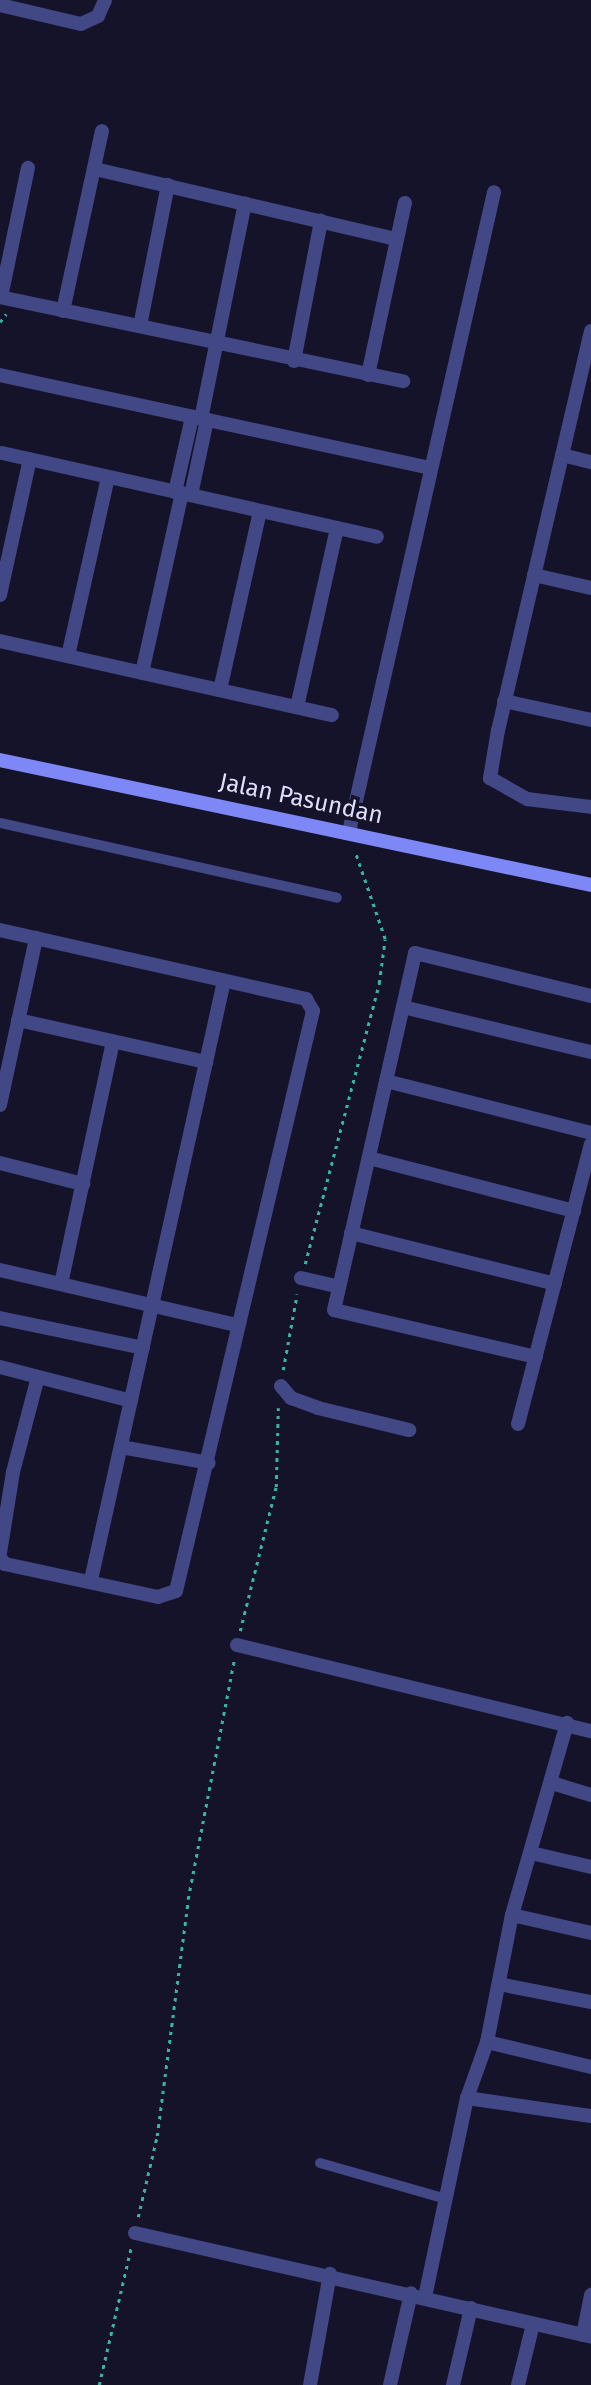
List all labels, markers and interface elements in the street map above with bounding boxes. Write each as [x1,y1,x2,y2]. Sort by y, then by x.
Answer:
street label: Jalan Pasundan [216,768,386,830]

